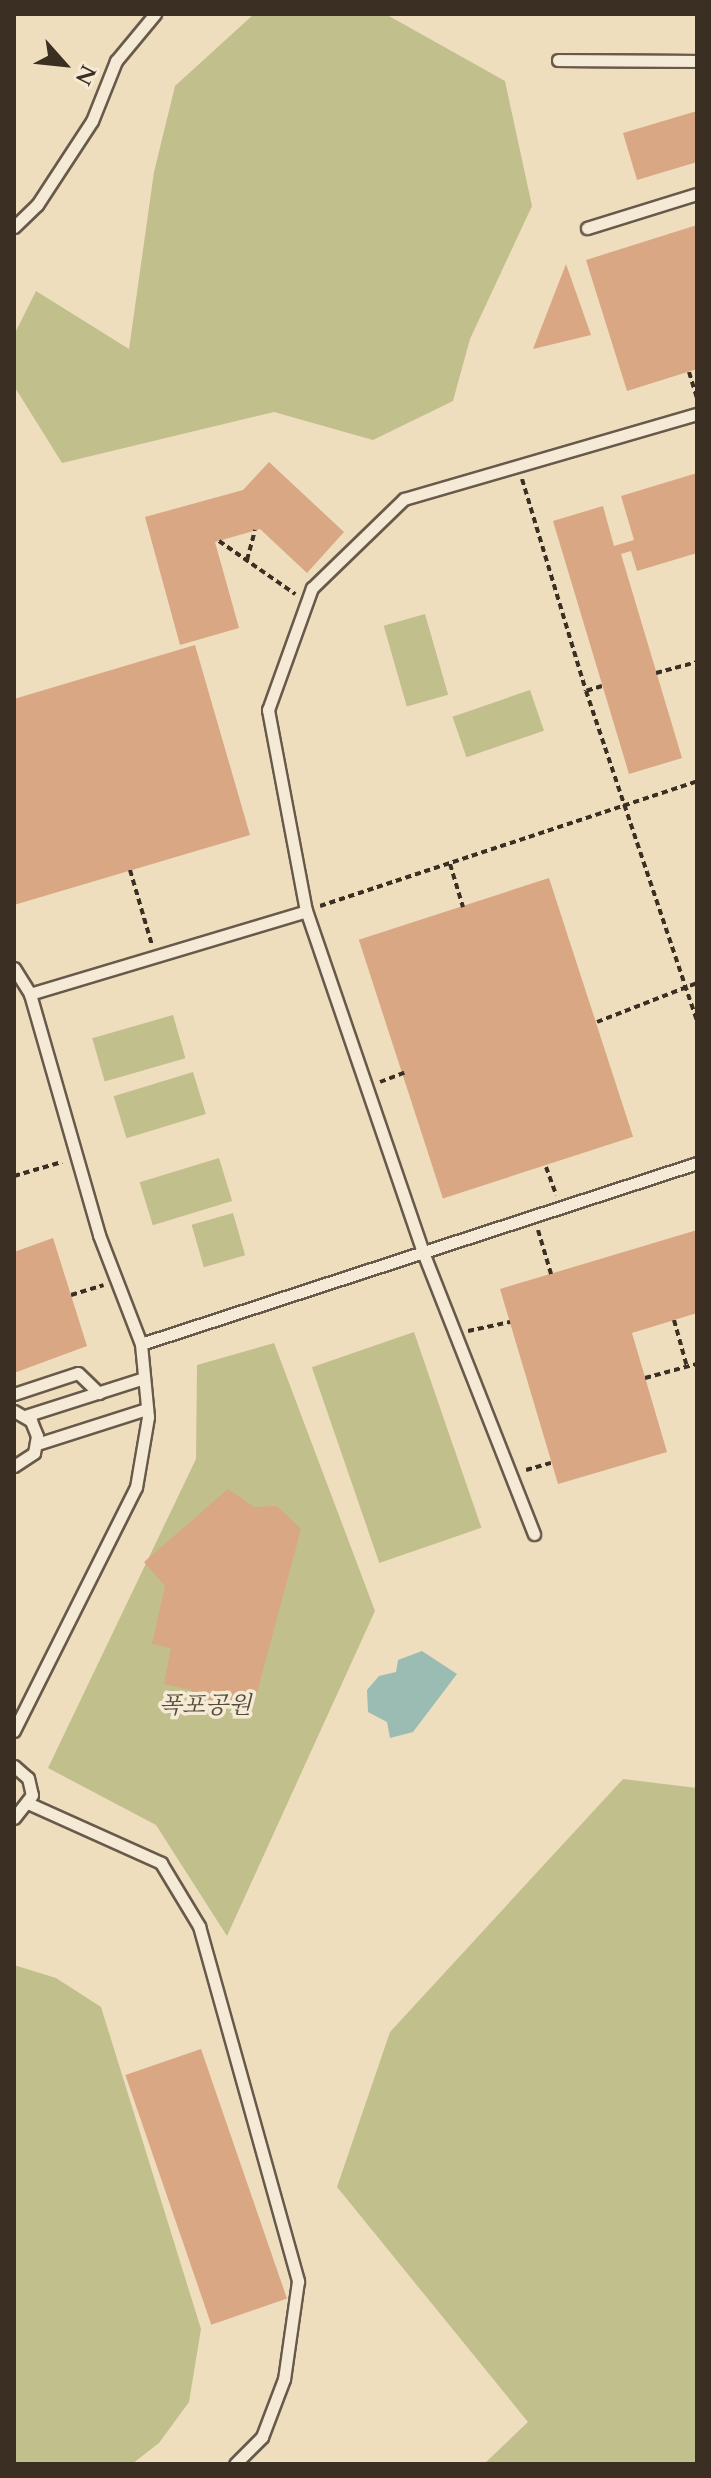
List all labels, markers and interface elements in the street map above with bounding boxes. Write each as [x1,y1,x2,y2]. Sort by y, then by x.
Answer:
north arrow [24,24,104,104]
text: N [68,60,103,90]
park label: 폭포공원 [159,1692,251,1720]

